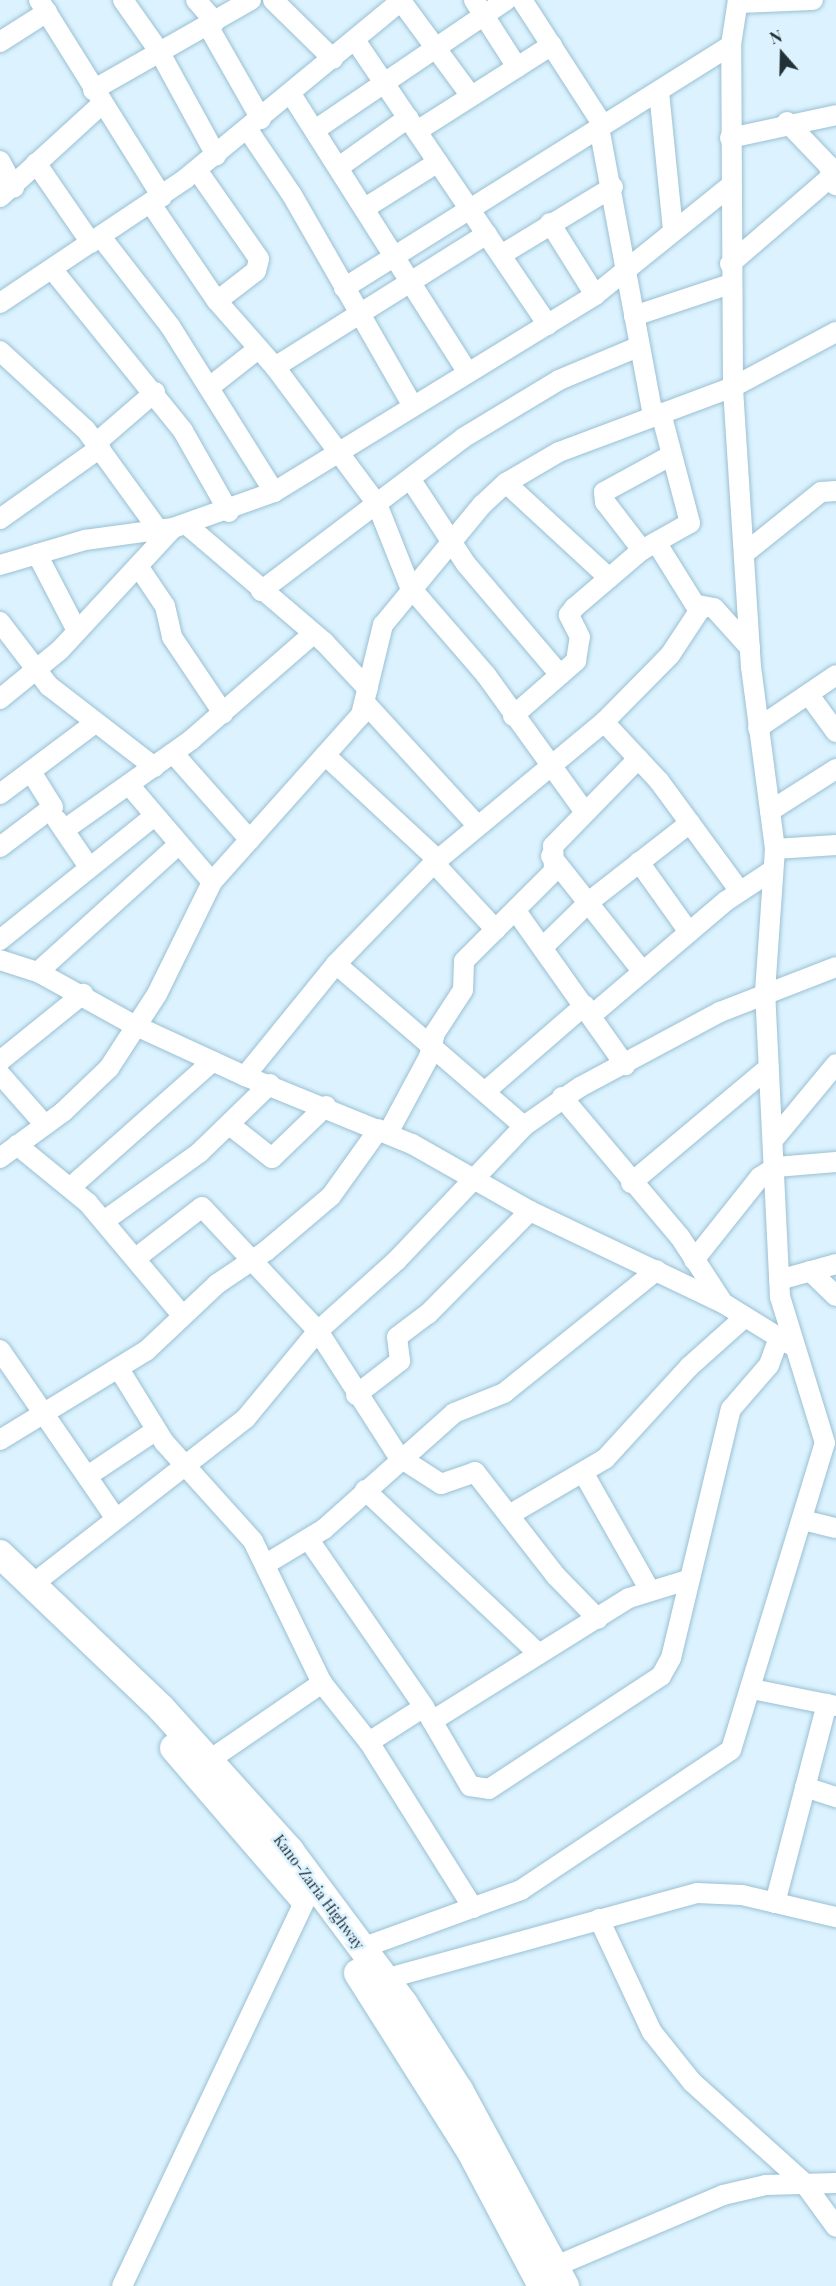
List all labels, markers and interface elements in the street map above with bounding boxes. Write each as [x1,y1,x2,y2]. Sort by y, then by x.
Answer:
north arrow [752,24,812,84]
text: N [767,25,785,48]
street label: Kano-Zaria Highway [270,1831,368,1953]

